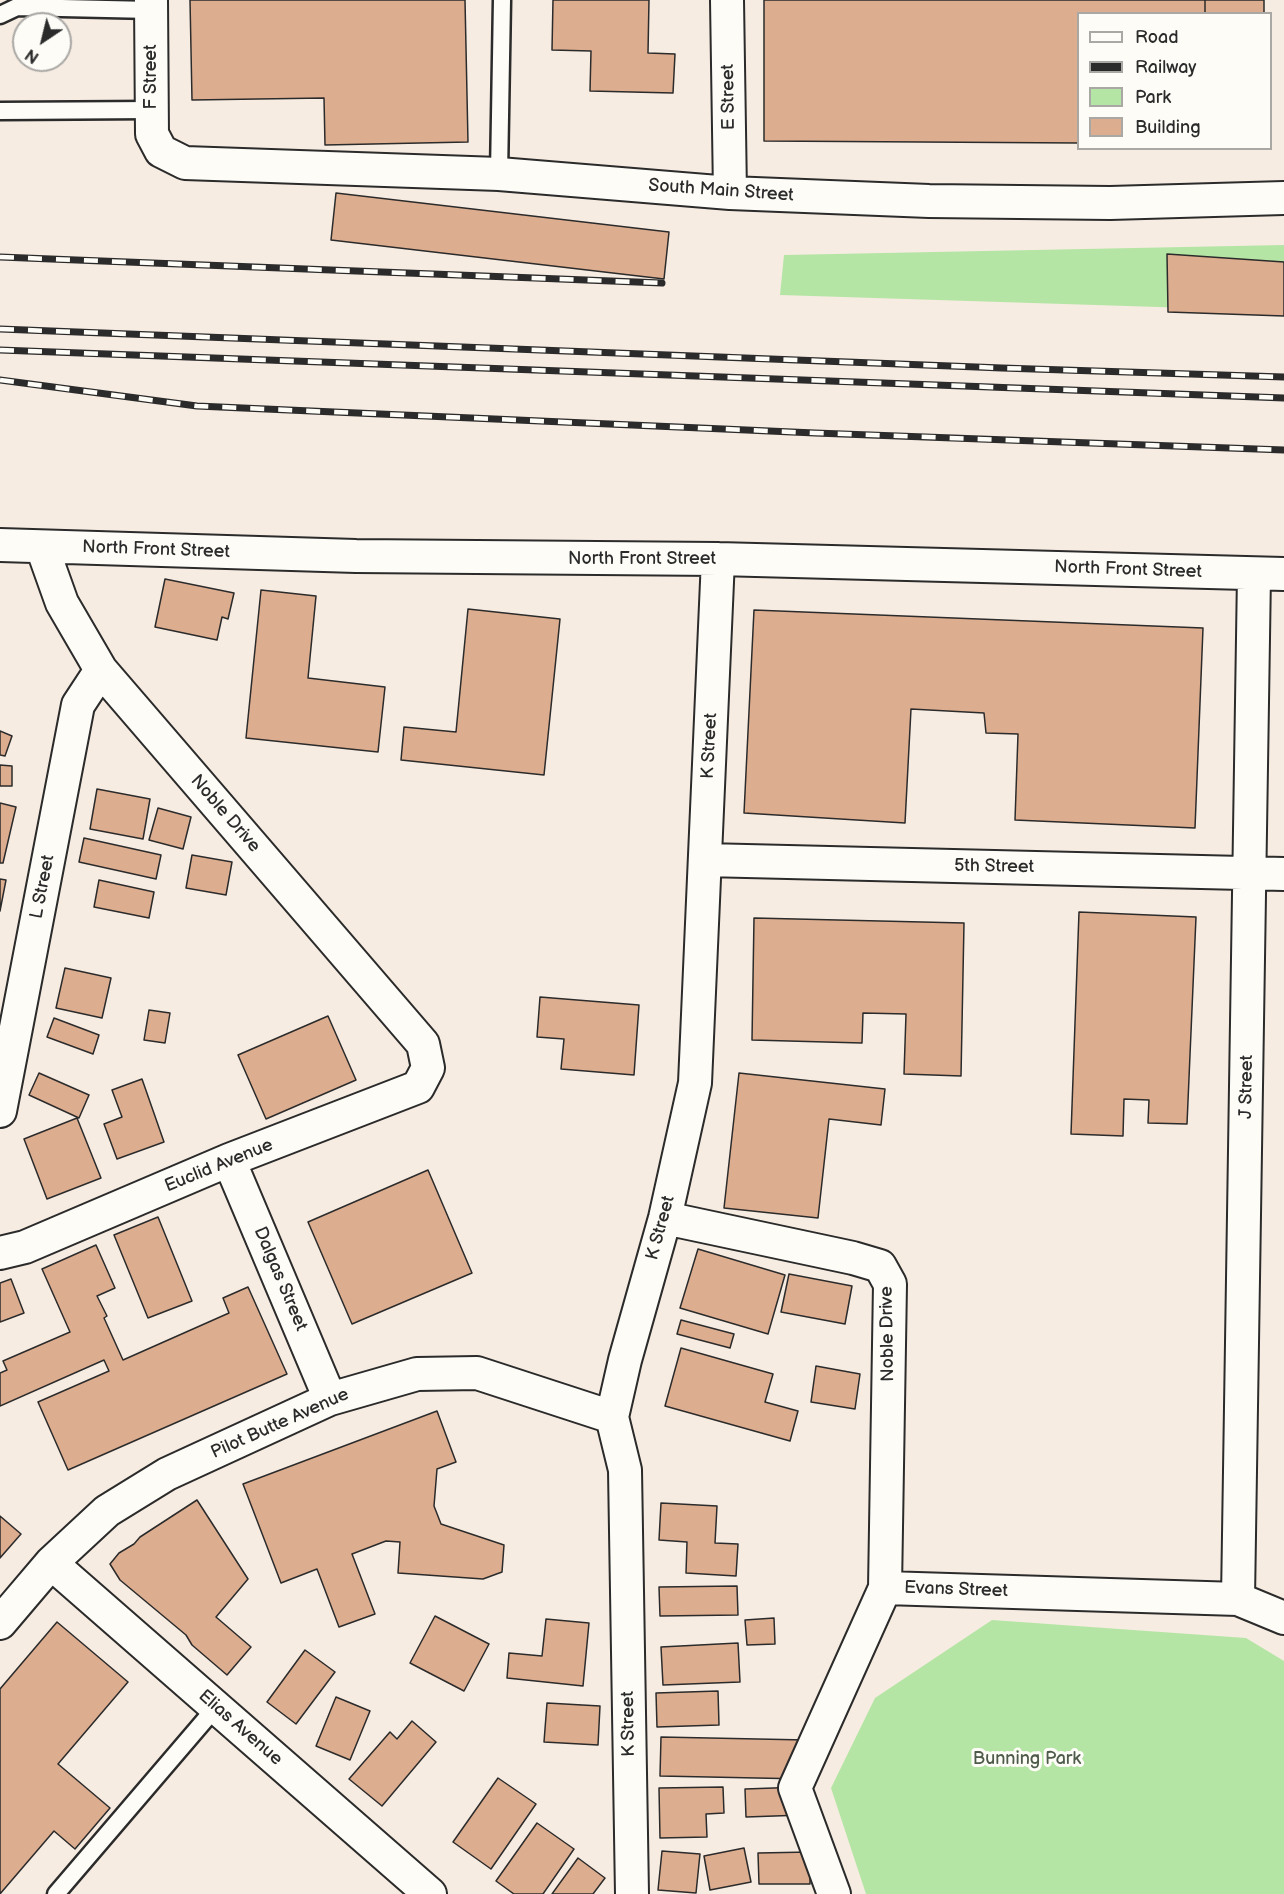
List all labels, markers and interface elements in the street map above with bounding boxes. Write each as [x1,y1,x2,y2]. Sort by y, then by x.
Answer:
north arrow [12,12,72,72]
legend [1077,12,1272,150]
text: Road [1135,27,1179,48]
text: N [22,44,43,67]
street label: F Street [140,44,162,110]
text: Railway [1135,57,1197,78]
street label: E Street [718,64,740,130]
text: Park [1135,87,1171,108]
text: Building [1135,117,1201,138]
street label: South Main Street [648,175,794,207]
street label: North Front Street [82,537,230,563]
street label: North Front Street [568,548,716,570]
street label: North Front Street [1054,557,1202,583]
street label: K Street [697,713,723,779]
street label: Noble Drive [185,771,265,857]
street label: L Street [26,853,60,921]
street label: 5th Street [954,856,1034,878]
street label: J Street [1236,1055,1258,1119]
street label: Euclid Avenue [162,1134,276,1198]
street label: K Street [642,1193,680,1263]
street label: Dalgas Street [248,1224,312,1334]
street label: Noble Drive [876,1286,900,1382]
street label: Pilot Butte Avenue [208,1384,352,1464]
street label: Evans Street [904,1577,1008,1603]
street label: Elias Avenue [193,1686,287,1770]
street label: K Street [618,1691,640,1757]
park label: Bunning Park [973,1748,1081,1770]

